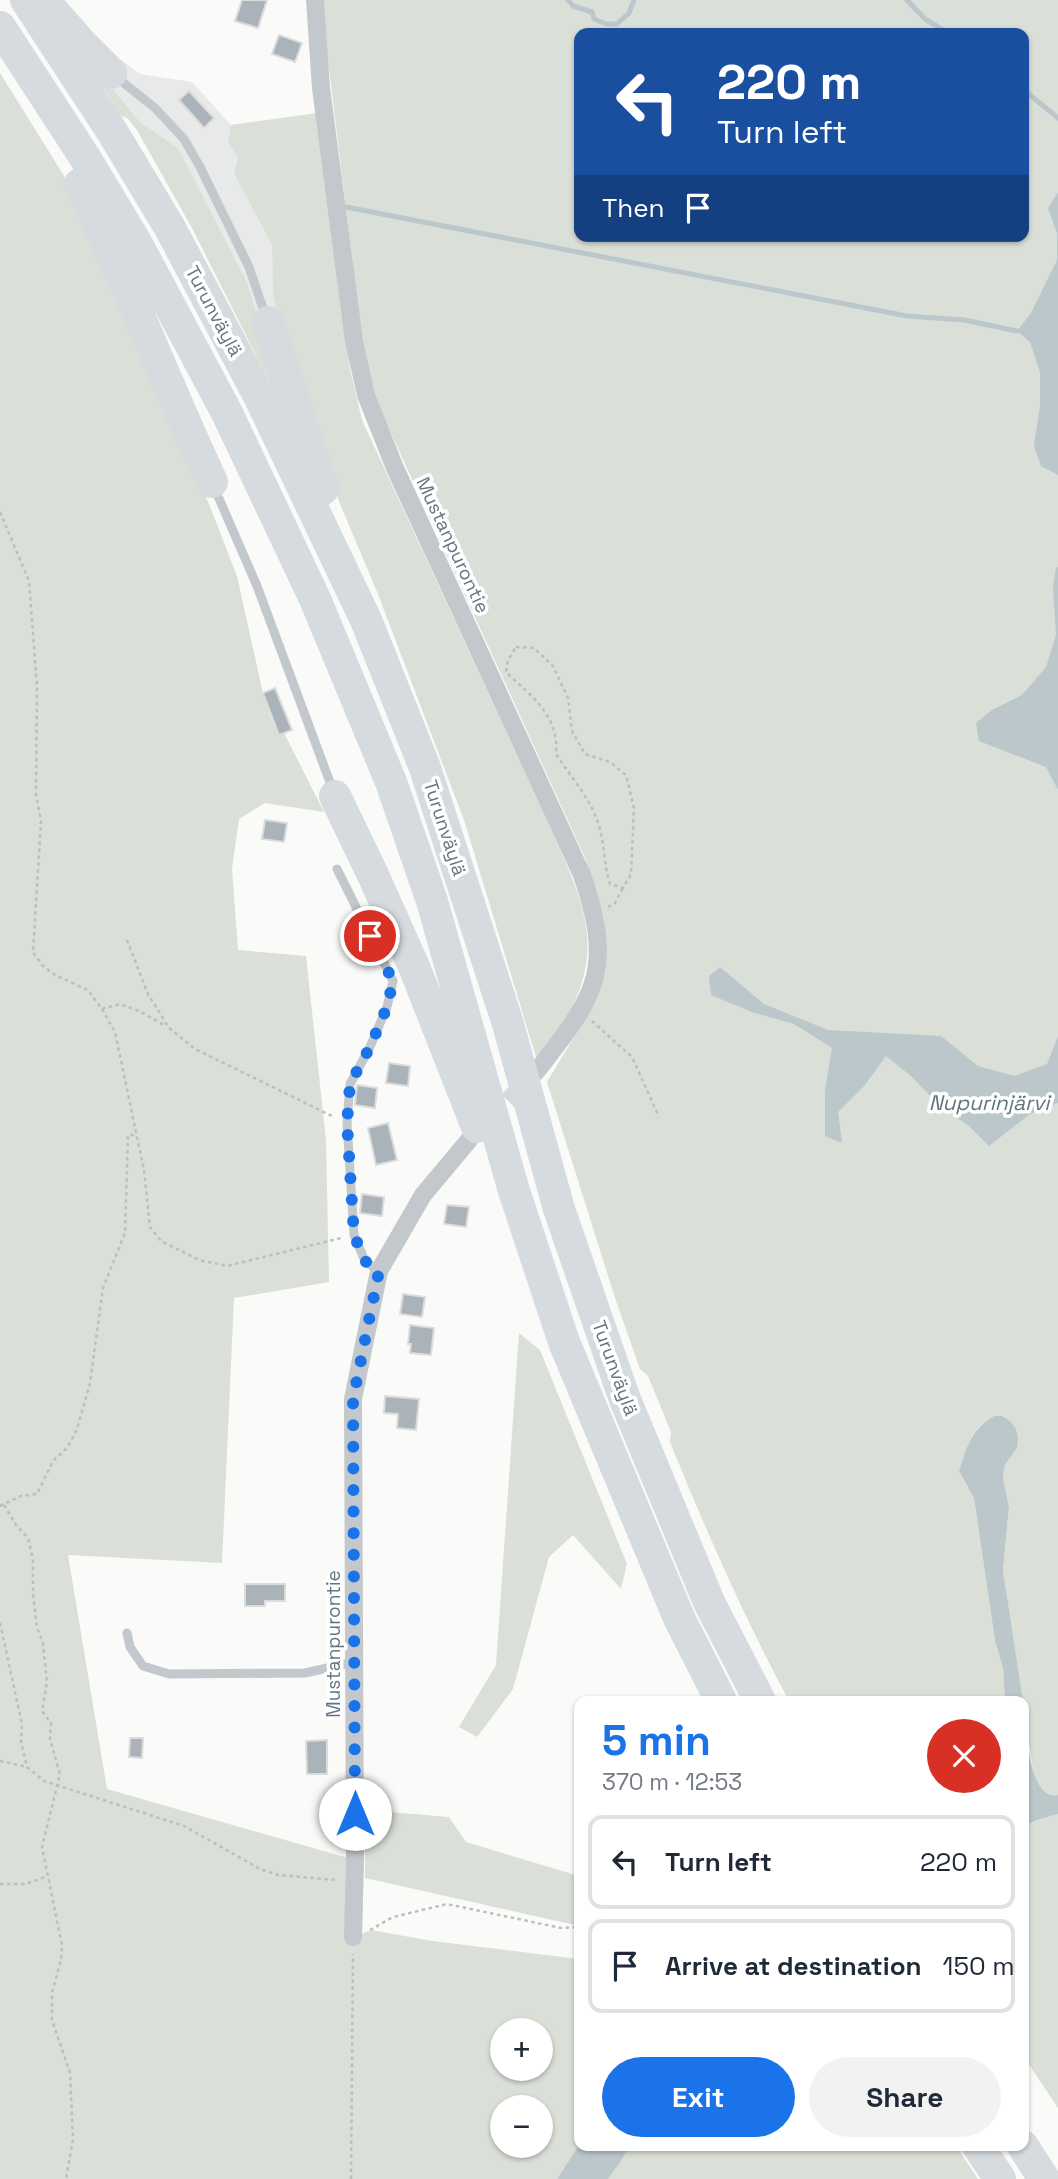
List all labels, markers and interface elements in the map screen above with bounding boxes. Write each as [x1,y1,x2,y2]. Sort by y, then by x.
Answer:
text: 220 m [717,51,861,113]
icon: left [602,56,693,147]
text: Turn left [717,112,847,152]
icon: arrive [679,189,717,227]
text: Then [602,191,665,225]
street label: Turunväylä [180,261,248,361]
street label: Mustanpurontie [410,473,496,617]
street label: Turunväylä [418,777,472,879]
pin [340,906,400,966]
icon: arrive [351,917,389,955]
water label: Nupurinjärvi [929,1089,1052,1116]
street label: Turunväylä [586,1317,644,1419]
street label: Mustanpurontie [321,1570,346,1718]
text: 5 min [602,1714,711,1767]
button: close [927,1719,1001,1793]
text: 370 m · 12:53 [602,1767,742,1797]
position arrow [318,1777,392,1851]
icon: left [606,1843,644,1881]
text: Turn left [665,1845,772,1879]
text: 220 m [920,1845,997,1879]
icon: arrive [606,1947,644,1985]
text: Arrive at destination [665,1949,922,1983]
text: 150 m [943,1949,1015,1983]
map controls [490,2018,553,2158]
button: + [490,2018,553,2081]
button: Exit [602,2057,795,2137]
button: Share [809,2057,1001,2137]
button: − [490,2095,553,2158]

